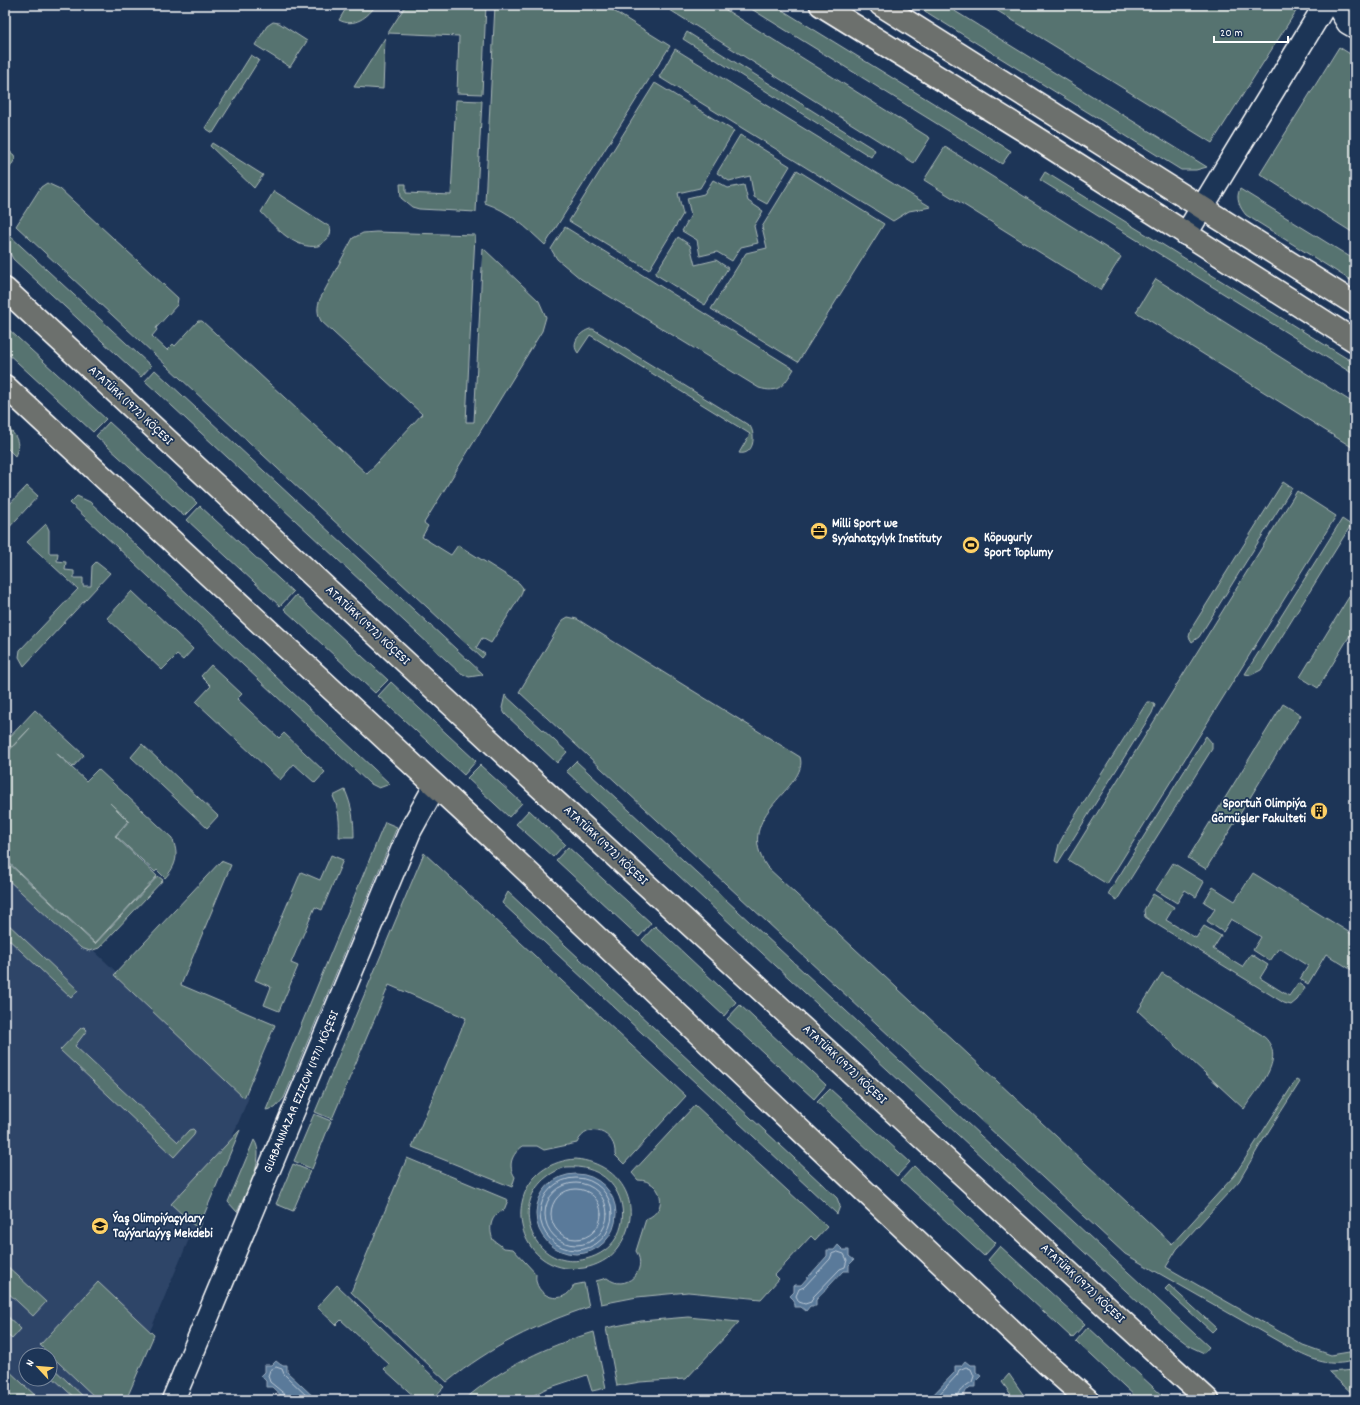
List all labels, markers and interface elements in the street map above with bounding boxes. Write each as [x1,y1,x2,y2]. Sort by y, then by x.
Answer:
scale bar [1214,18,1288,44]
text: 20 m [1220,25,1243,42]
street label: ATATÜRK (1972) KÖÇESI [83,362,177,450]
place label: Milli Sport we Syýahatçylyk Instituty [832,515,942,549]
office icon: Milli Sport we Syýahatçylyk Instituty [809,521,829,541]
place label: Köpugurly Sport Toplumy [984,529,1054,563]
sports icon: Köpugurly Sport Toplumy [961,535,981,555]
street label: ATATÜRK (1972) KÖÇESI [320,582,414,670]
place label: Sportuň Olimpiýa Görnüşler Fakulteti [1211,795,1307,829]
building icon: Sportuň Olimpiýa Görnüşler Fakulteti [1309,801,1329,821]
street label: ATATÜRK (1972) KÖÇESI [558,802,652,890]
street label: GURBANNAZAR EZIZOW (1971) KÖÇESI [259,1008,345,1176]
street label: ATATÜRK (1972) KÖÇESI [797,1021,891,1109]
place label: Ýaş Olimpiýaçylary Taýýarlaýyş Mekdebi [112,1210,213,1244]
school or university icon: Ýaş Olimpiýaçylary Taýýarlaýyş Mekdebi [90,1216,110,1236]
street label: ATATÜRK (1972) KÖÇESI [1035,1240,1129,1328]
north arrow [18,1347,58,1387]
text: N [22,1357,39,1369]

